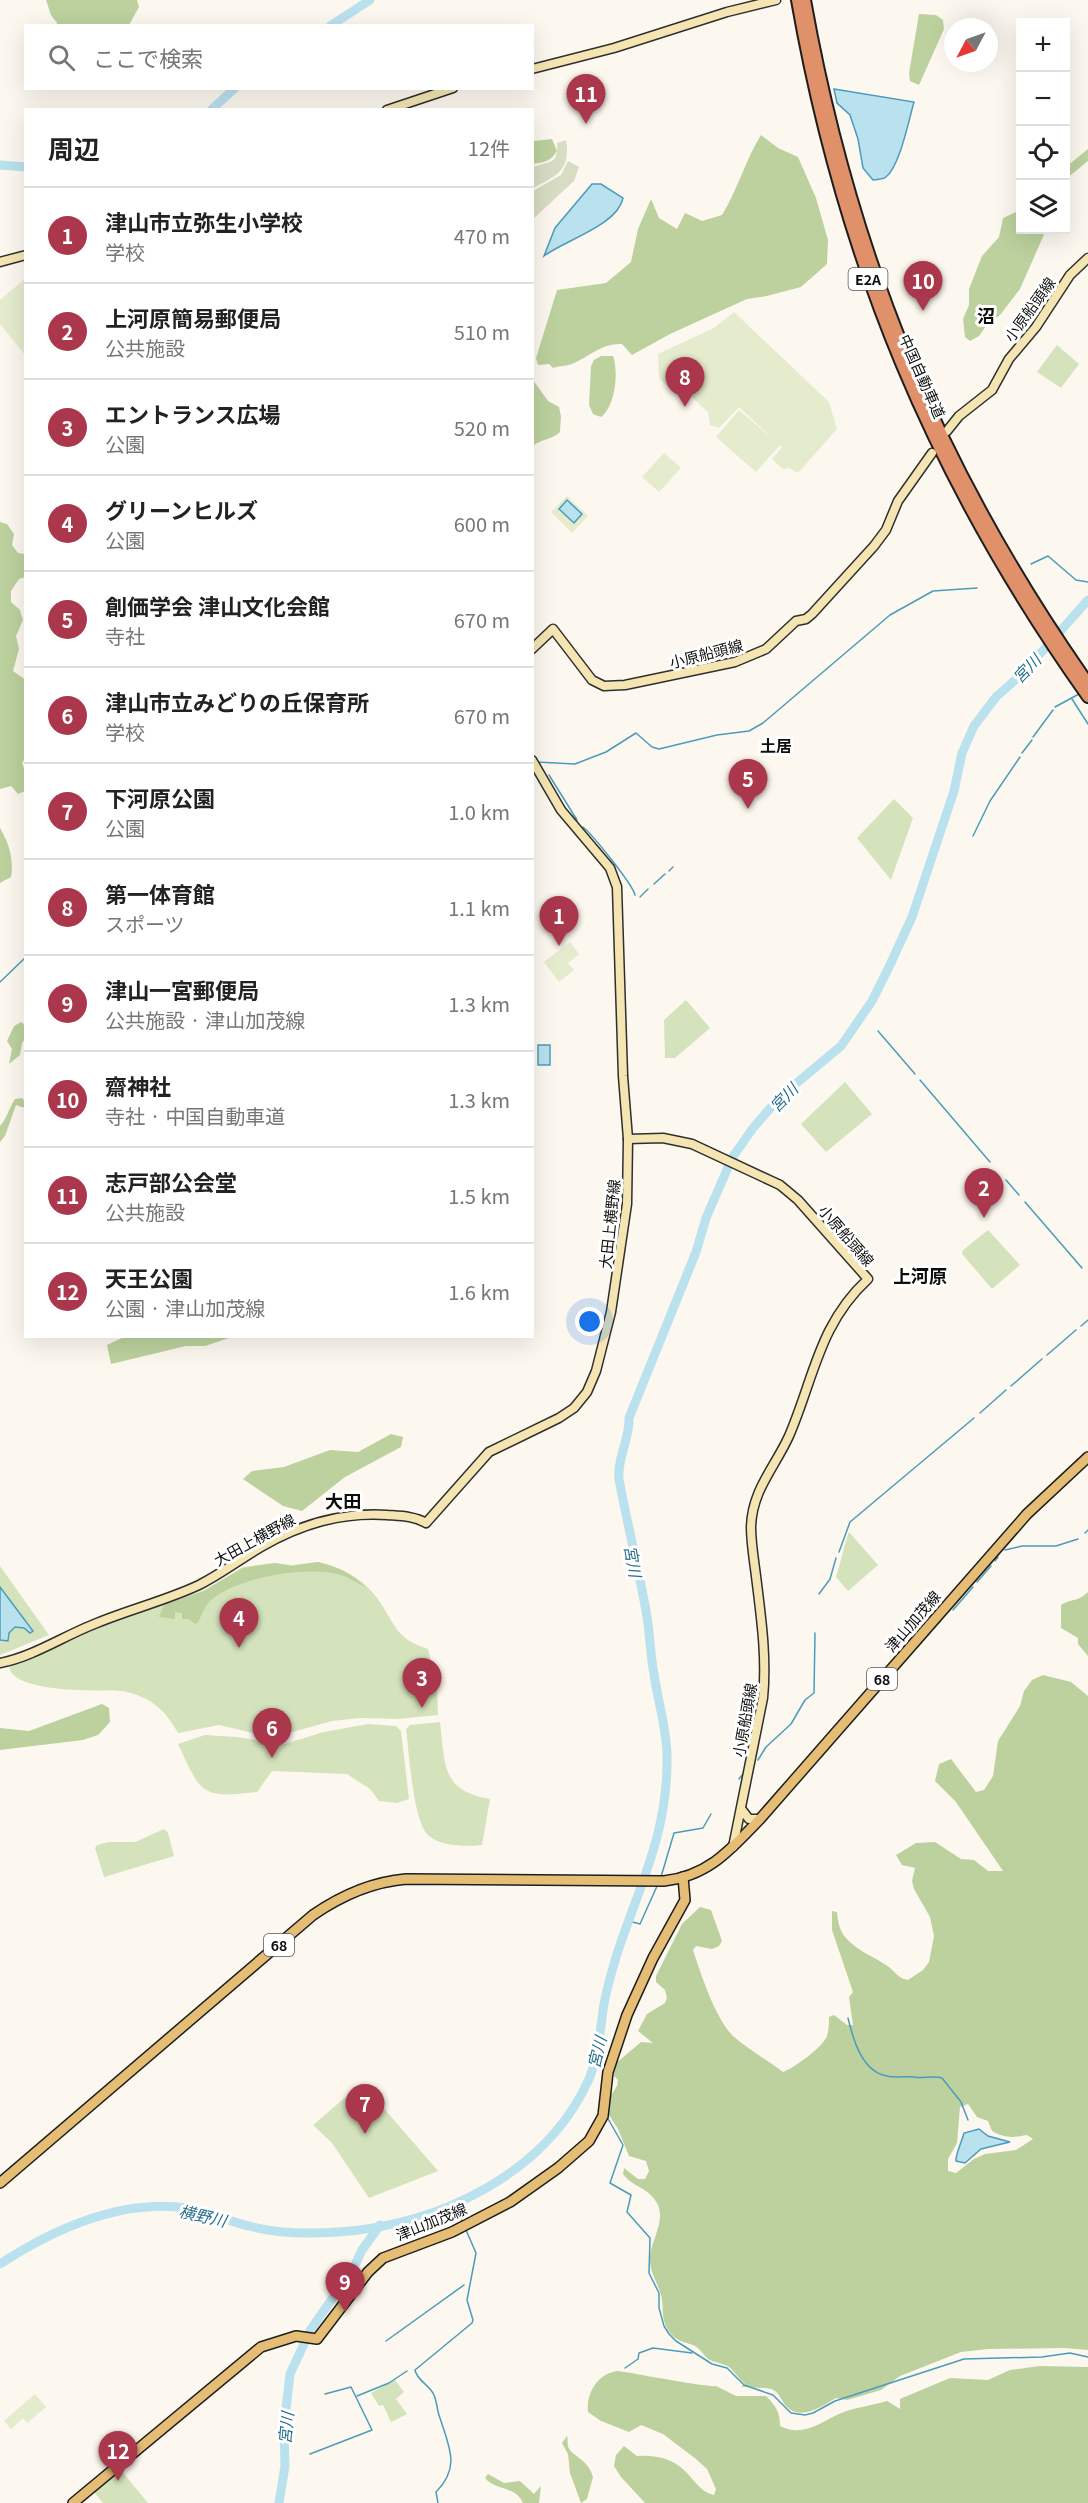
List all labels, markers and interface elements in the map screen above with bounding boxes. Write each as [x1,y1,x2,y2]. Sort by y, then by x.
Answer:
north arrow [944,18,998,72]
map controls [1016,18,1070,234]
button: + [1016,18,1070,72]
search box [24,24,534,90]
icon: search [45,41,78,74]
text: ここで検索 [93,41,203,73]
button: − [1016,72,1070,126]
pin: 11 [566,74,606,124]
button: locate [1016,126,1070,180]
text: 周辺 [48,129,100,166]
text: 12件 [468,133,510,162]
button: layers [1016,180,1070,234]
text: 津山市立弥生小学校 [105,205,303,237]
text: 1 [62,221,73,250]
text: 470 m [454,221,510,250]
text: 学校 [105,237,145,266]
pin: 10 [904,262,942,311]
road number: E2A [848,268,888,290]
street label: 小原船頭線 [998,272,1060,346]
text: 上河原簡易郵便局 [105,301,281,333]
district label: 沼 [977,302,995,328]
text: 2 [62,317,73,346]
text: 510 m [454,317,510,346]
street label: 中国自動車道 [895,331,951,421]
text: 公共施設 [105,333,185,362]
pin: 8 [666,358,704,407]
text: エントランス広場 [105,397,281,429]
text: 3 [62,413,73,442]
text: 520 m [454,413,510,442]
text: 公園 [105,429,145,458]
text: グリーンヒルズ [105,493,258,525]
text: 4 [62,509,73,538]
text: 600 m [454,509,510,538]
text: 公園 [105,525,145,554]
text: 創価学会 津山文化会館 [105,589,330,621]
text: 5 [62,605,73,634]
text: 670 m [454,605,510,634]
text: 寺社 [105,621,145,650]
street label: 小原船頭線 [667,634,745,672]
water label: 宮川 [1006,647,1047,688]
text: 津山市立みどりの丘保育所 [105,685,369,717]
text: 6 [62,701,73,730]
text: 670 m [454,701,510,730]
text: 学校 [105,717,145,746]
district label: 土居 [760,733,792,757]
pin: 5 [728,760,768,809]
text: 下河原公園 [105,781,215,813]
text: 7 [62,797,73,826]
text: 1.0 km [448,797,510,826]
text: 公園 [105,813,145,842]
text: 第一体育館 [105,877,215,909]
text: 8 [62,893,73,922]
text: 1.1 km [448,893,510,922]
pin: 1 [540,896,578,946]
text: スポーツ [105,909,185,938]
text: 津山一宮郵便局 [105,973,259,1005]
text: 9 [62,989,73,1018]
text: 1.3 km [448,989,510,1018]
text: 公共施設 · 津山加茂線 [105,1005,305,1034]
text: 齋神社 [105,1069,171,1101]
water label: 宮川 [763,1076,804,1117]
text: 10 [56,1085,79,1114]
text: 1.3 km [448,1085,510,1114]
text: 寺社 · 中国自動車道 [105,1101,285,1130]
text: 志戸部公会堂 [105,1165,237,1197]
pin: 2 [964,1168,1004,1218]
street label: 大田上横野線 [594,1178,624,1270]
text: 11 [56,1181,79,1210]
text: 1.5 km [448,1181,510,1210]
text: 公共施設 [105,1197,185,1226]
street label: 小原船頭線 [814,1200,880,1270]
text: 天王公園 [105,1261,193,1293]
district label: 上河原 [893,1262,947,1288]
text: 12 [56,1277,79,1306]
text: 1.6 km [448,1277,510,1306]
text: 公園 · 津山加茂線 [105,1293,265,1322]
your location [575,1307,604,1336]
district label: 大田 [325,1487,361,1513]
street label: 大田上横野線 [210,1508,298,1570]
water label: 宮川 [619,1543,649,1581]
street label: 津山加茂線 [879,1586,945,1656]
pin: 4 [220,1598,258,1648]
pin: 3 [402,1658,442,1708]
road number: 68 [867,1668,897,1690]
street label: 小原船頭線 [727,1681,761,1759]
pin: 6 [252,1708,292,1758]
road number: 68 [264,1934,294,1956]
water label: 宮川 [580,2032,612,2070]
pin: 7 [346,2084,385,2134]
street label: 津山加茂線 [392,2197,470,2245]
water label: 横野川 [177,2198,231,2233]
pin: 9 [326,2262,364,2312]
water label: 宮川 [272,2409,299,2445]
pin: 12 [98,2432,138,2481]

